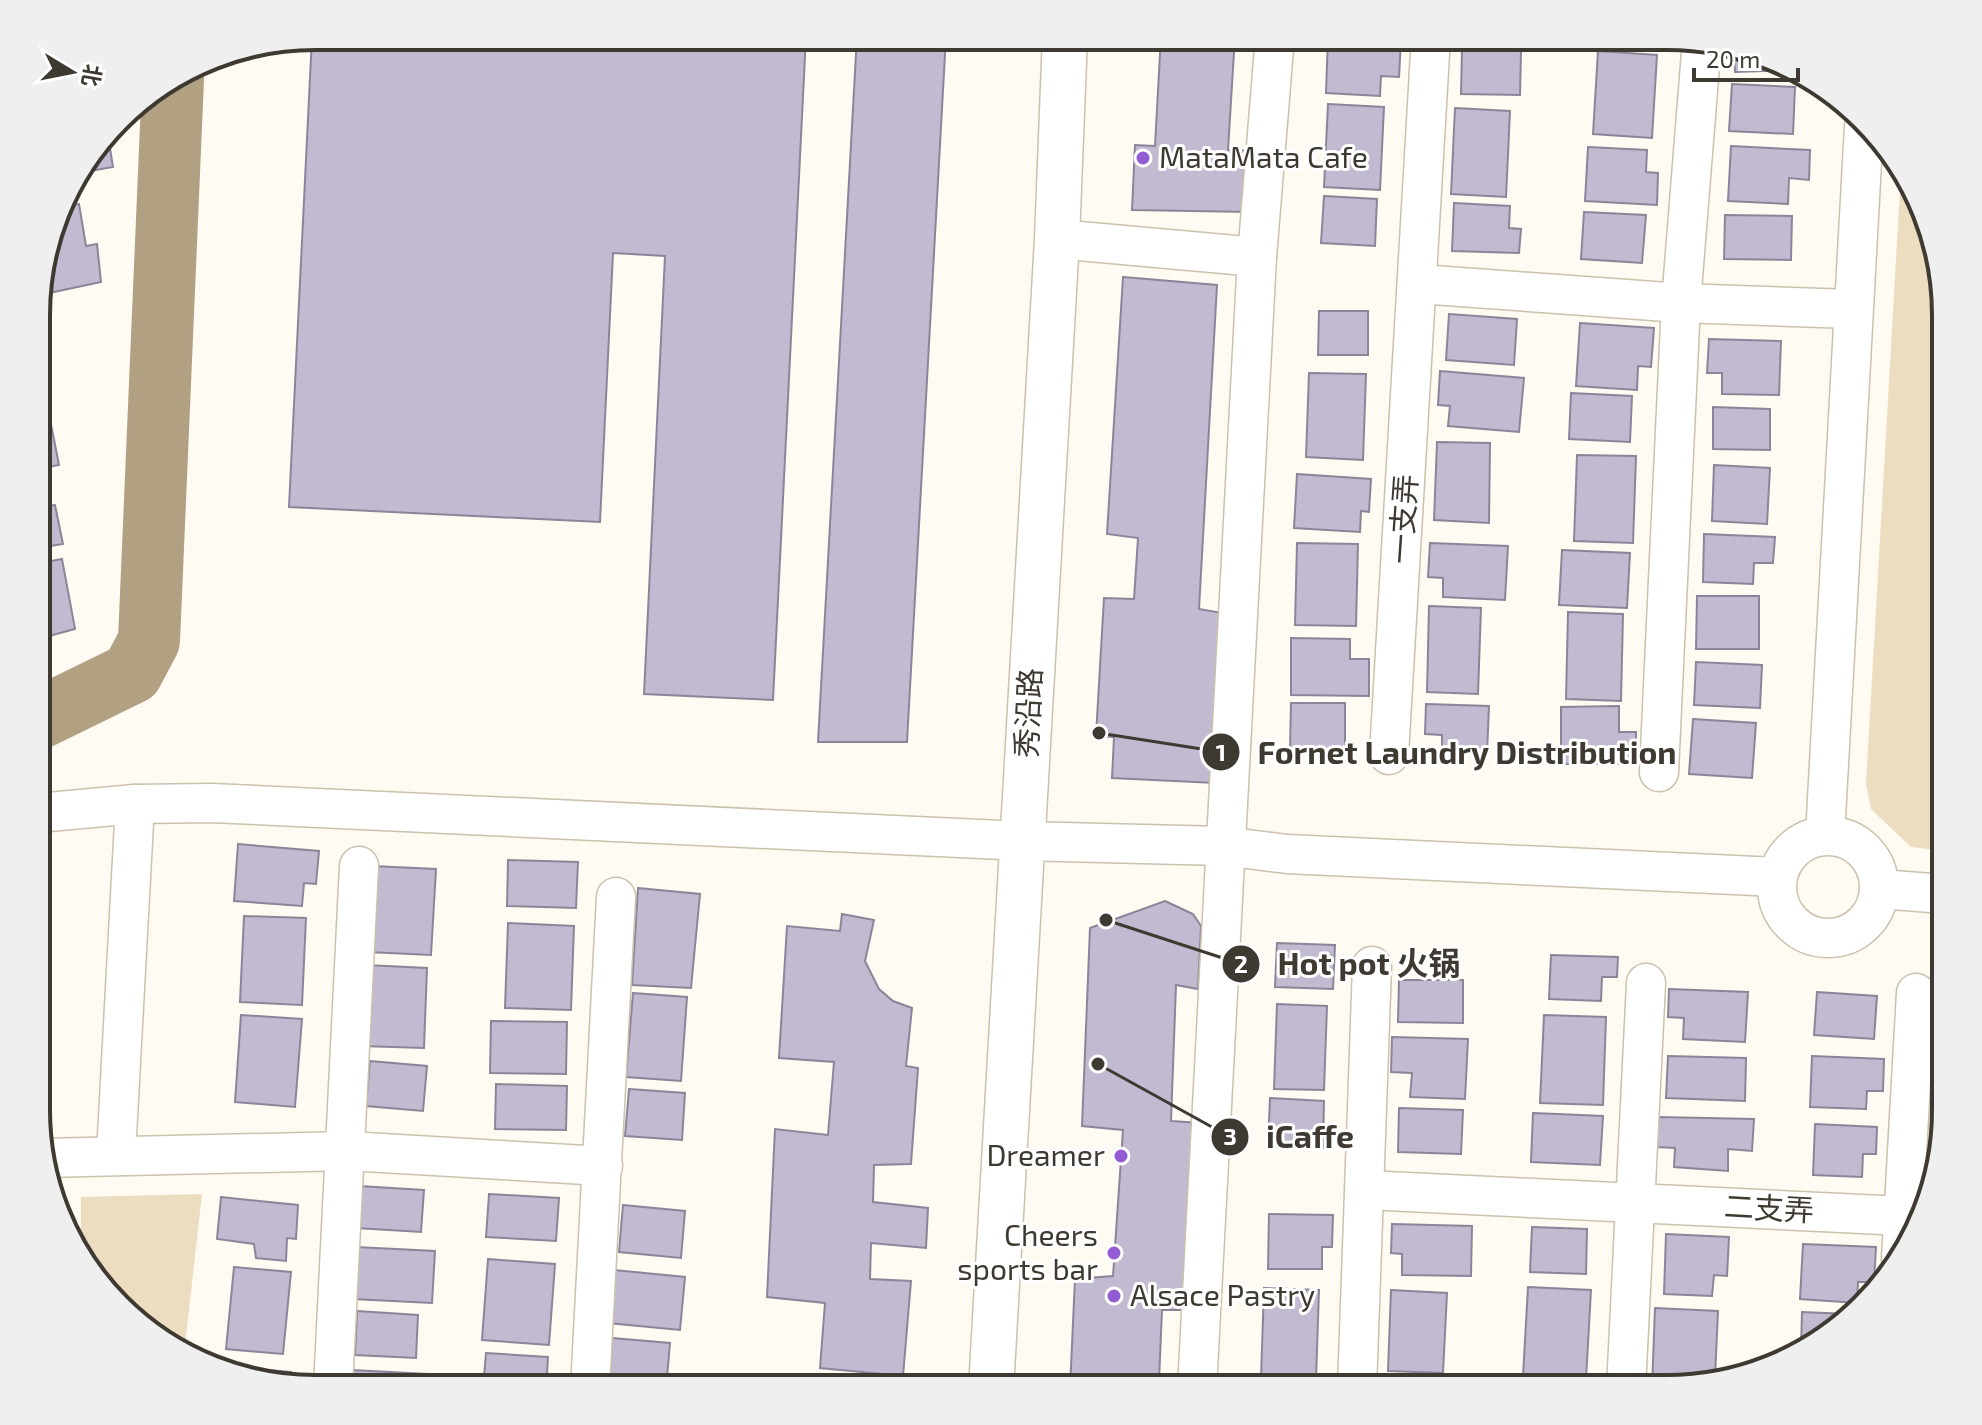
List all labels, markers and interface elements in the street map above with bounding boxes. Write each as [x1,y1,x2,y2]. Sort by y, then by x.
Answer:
north arrow [32,32,112,112]
scale bar [1694,32,1798,82]
text: 20 m [1706,44,1760,73]
text: 北 [78,63,107,89]
place label: MataMata Cafe [1159,138,1368,174]
marker: MataMata Cafe [1134,149,1152,167]
street label: 一支弄 [1381,473,1423,565]
street label: 秀沿路 [1007,667,1047,759]
callout: Fornet Laundry Distribution [1201,724,1693,780]
text: Fornet Laundry Distribution [1257,732,1677,771]
text: 1 [1216,737,1226,766]
callout: Hot pot 火锅 [1221,936,1476,992]
text: Hot pot 火锅 [1278,943,1460,981]
text: 2 [1234,949,1248,978]
callout: iCaffe [1210,1109,1370,1165]
text: iCaffe [1266,1116,1354,1154]
text: 3 [1223,1121,1237,1150]
place label: Dreamer [986,1136,1105,1172]
marker: Dreamer [1112,1147,1130,1165]
street label: 二支弄 [1723,1187,1815,1227]
place label: Cheers sports bar [957,1216,1098,1286]
marker: Cheers sports bar [1105,1244,1123,1262]
place label: Alsace Pastry [1130,1276,1315,1312]
marker: Alsace Pastry [1105,1287,1123,1305]

